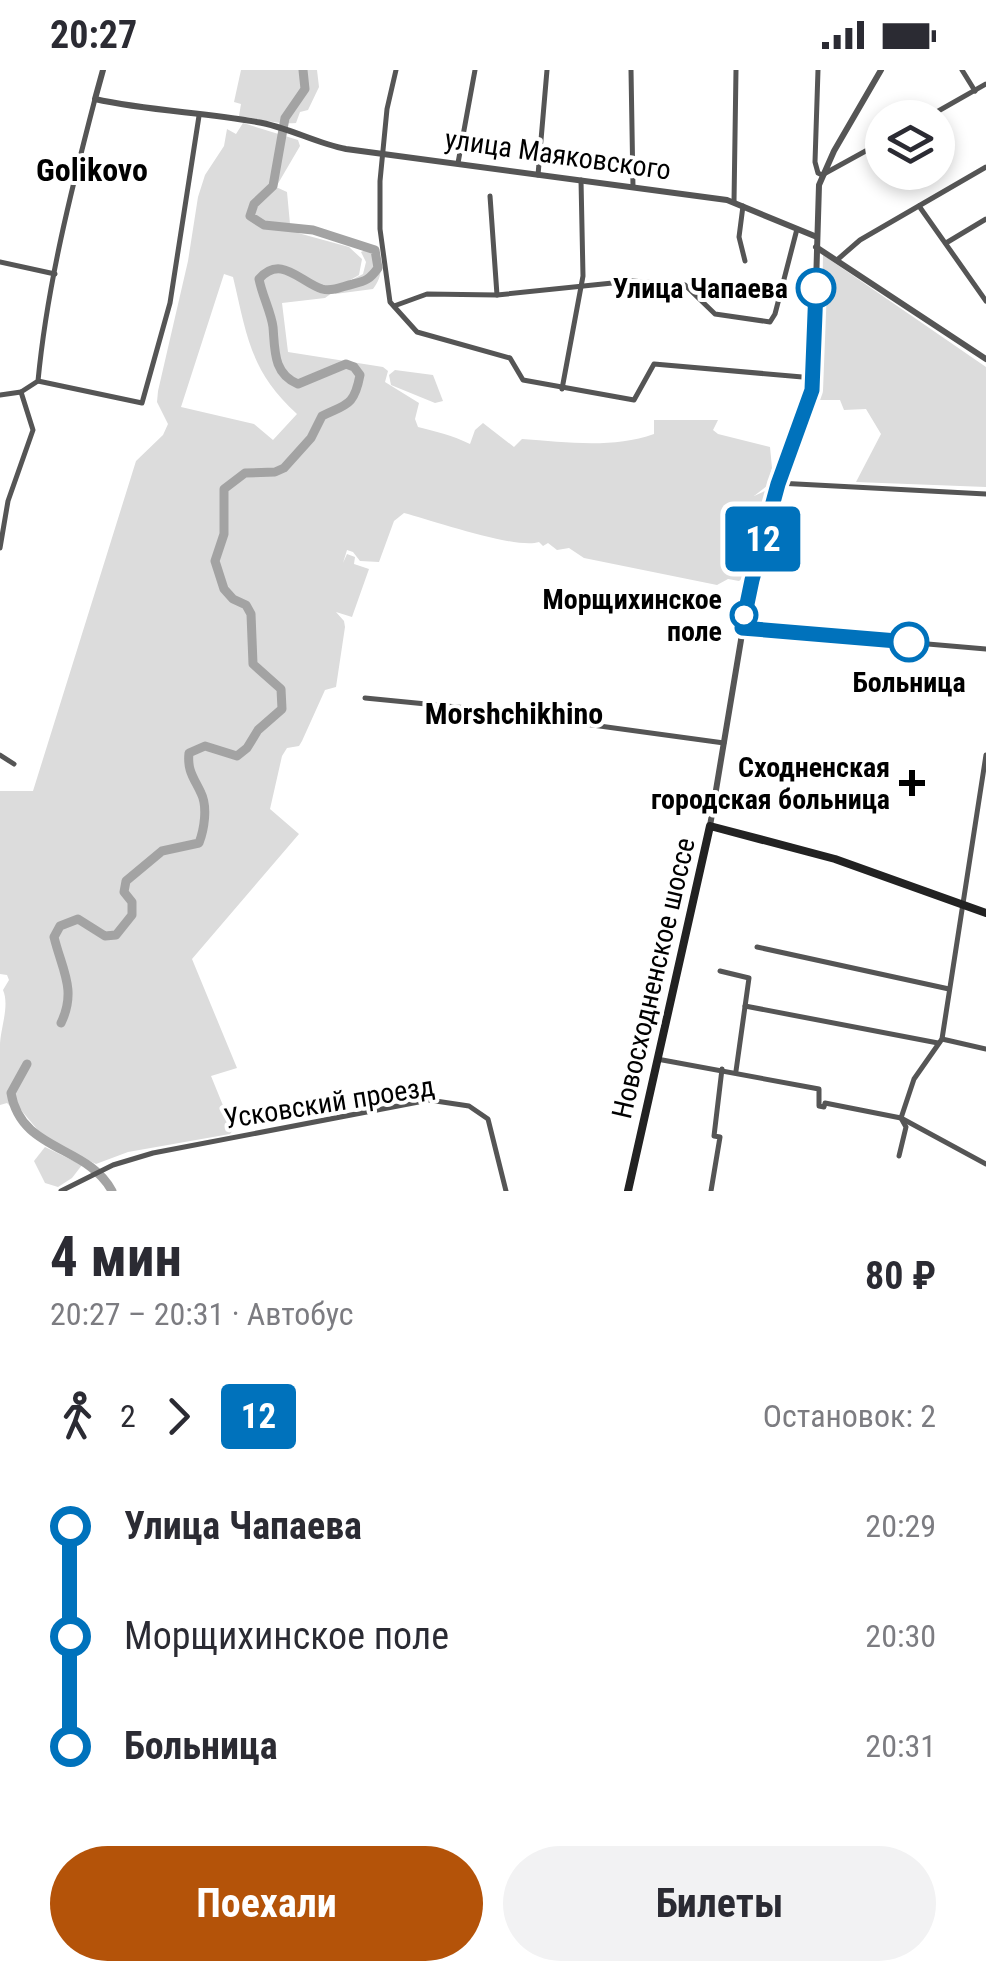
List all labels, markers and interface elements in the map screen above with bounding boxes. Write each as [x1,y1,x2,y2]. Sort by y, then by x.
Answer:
text: 20:27 [50,13,137,57]
map controls [865,100,955,190]
button: layers [865,100,955,190]
street label: улица Маяковского [443,122,673,187]
district label: Golikovo [36,151,148,189]
marker: Улица Чапаева [797,269,835,307]
place label: Улица Чапаева [613,272,788,305]
line badge: 12 [718,506,808,572]
text: 12 [745,519,781,560]
place label: Морщихинское поле [543,583,722,648]
marker: Морщихинское поле [731,602,757,628]
marker: Больница [890,623,928,661]
place label: Больница [852,666,966,699]
district label: Morshchikhino [425,696,603,731]
place label: Сходненская городская больница [651,751,890,816]
marker: Сходненская городская больница [899,770,925,796]
street label: Новосходненское шоссе [605,835,702,1121]
street label: Усковский проезд [221,1070,437,1135]
text: 4 мин [50,1225,182,1289]
text: 80 ₽ [865,1254,936,1298]
text: 20:27 – 20:31 · Автобус [50,1295,354,1333]
icon: walk [50,1389,105,1444]
icon: forward [151,1389,206,1444]
text: 12 [241,1396,276,1437]
text: 2 [120,1397,136,1435]
text: Остановок: 2 [763,1397,936,1435]
text: Улица Чапаева [124,1504,362,1548]
text: 20:29 [865,1507,936,1545]
text: Морщихинское поле [124,1614,449,1658]
text: 20:30 [865,1617,936,1655]
text: Больница [124,1724,278,1768]
text: 20:31 [865,1727,936,1765]
button: Поехали [50,1846,483,1961]
button: Билеты [503,1846,936,1961]

